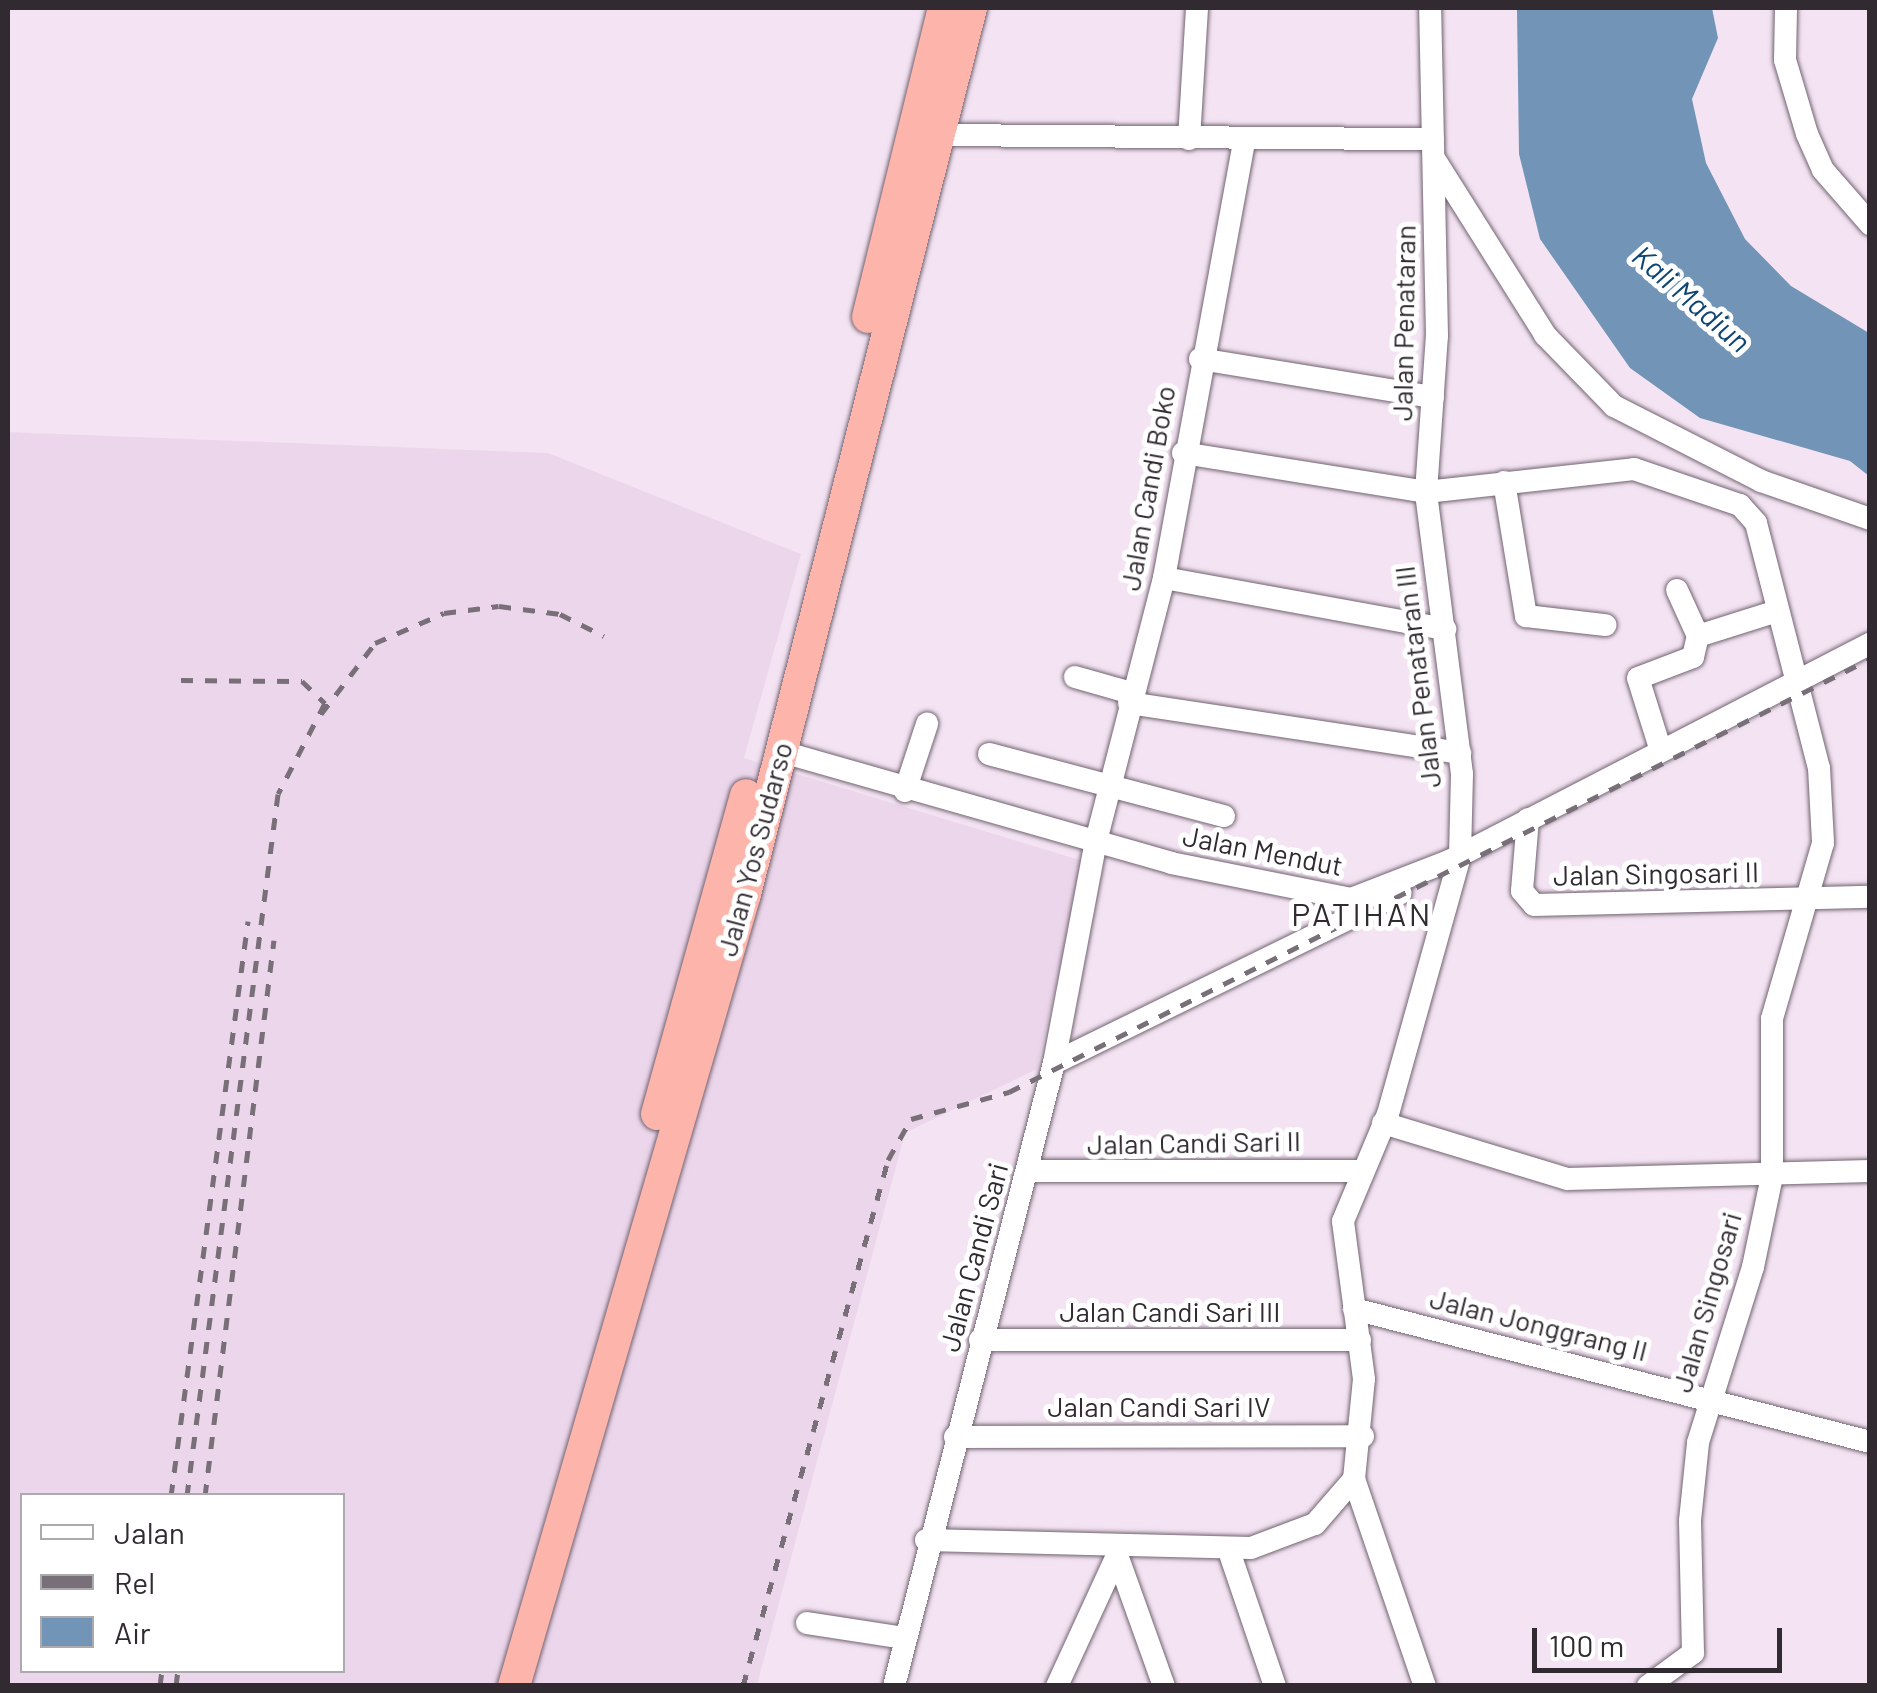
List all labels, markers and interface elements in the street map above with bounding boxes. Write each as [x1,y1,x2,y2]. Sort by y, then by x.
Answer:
street label: Jalan Penataran [1384,225,1422,421]
water label: Kali Madiun [1626,237,1758,359]
street label: Jalan Candi Boko [1112,383,1182,593]
street label: Jalan Penataran III [1387,564,1447,790]
street label: Jalan Yos Sudarso [709,738,799,960]
street label: Jalan Mendut [1180,818,1346,882]
street label: Jalan Singosari II [1553,854,1759,892]
district label: PATIHAN [1291,894,1433,932]
street label: Jalan Candi Sari II [1087,1123,1301,1161]
street label: Jalan Candi Sari [932,1159,1014,1355]
street label: Jalan Singosari [1664,1208,1748,1396]
street label: Jalan Jonggrang II [1427,1281,1651,1367]
street label: Jalan Candi Sari III [1059,1294,1281,1328]
street label: Jalan Candi Sari IV [1047,1389,1271,1423]
legend [20,1493,345,1673]
text: Jalan [114,1514,185,1550]
text: Rel [114,1564,155,1600]
scale bar [1537,1608,1787,1670]
text: Air [114,1614,151,1650]
text: 100 m [1549,1627,1624,1663]

